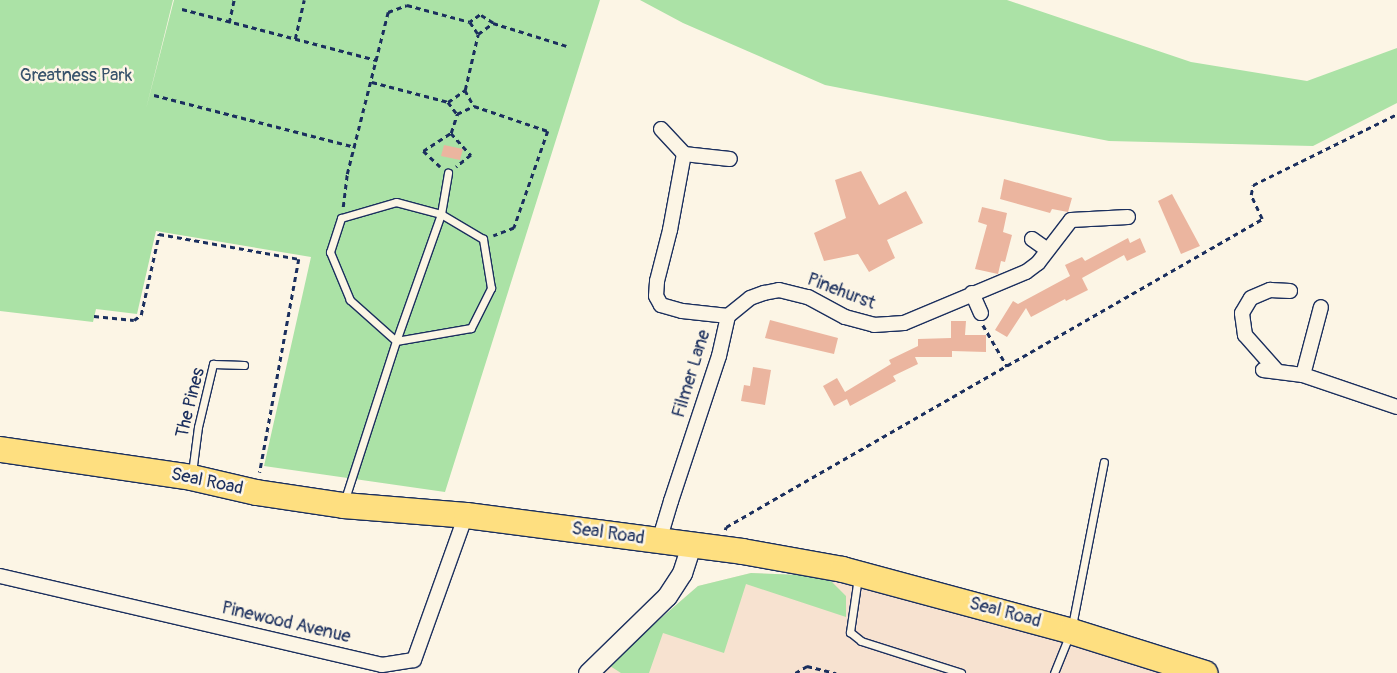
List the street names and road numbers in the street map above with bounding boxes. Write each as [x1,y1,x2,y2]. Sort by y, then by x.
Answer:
street label: Pinehurst [804,269,878,315]
street label: Filmer Lane [668,328,716,420]
street label: The Pines [172,366,210,440]
street label: Seal Road [169,464,245,500]
street label: Seal Road [570,518,646,550]
street label: Seal Road [967,593,1043,633]
street label: Pinewood Avenue [219,598,353,648]

